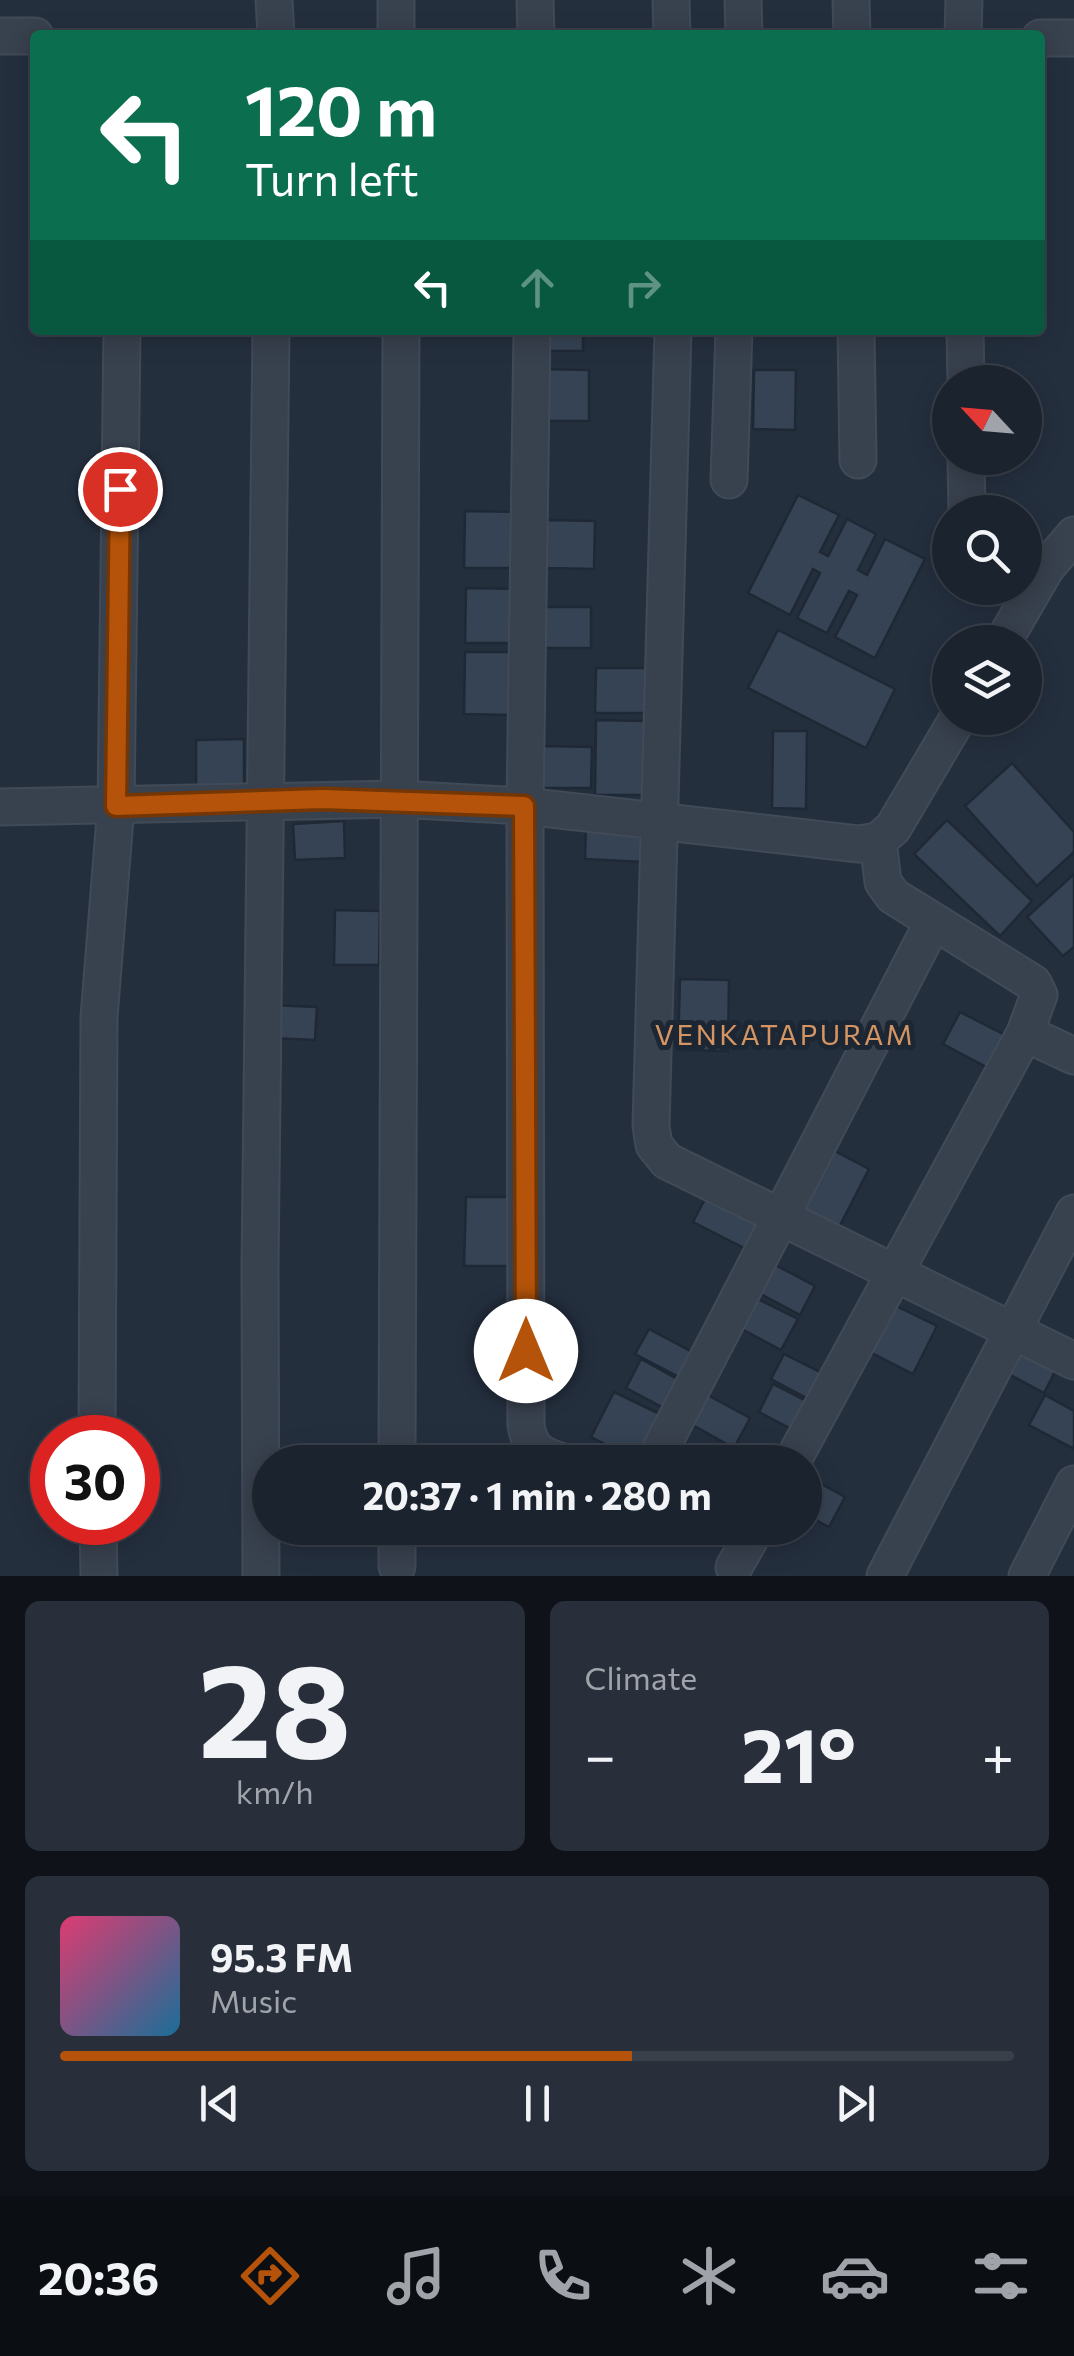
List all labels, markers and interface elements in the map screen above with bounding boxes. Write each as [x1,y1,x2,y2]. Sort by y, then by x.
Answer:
text: 120 m [245,65,437,150]
icon: left [80,70,210,200]
text: Turn left [245,150,419,205]
icon: left [405,260,460,315]
icon: ahead [510,260,565,315]
icon: right [615,260,670,315]
north arrow [932,365,1042,475]
map controls [932,365,1042,735]
pin [78,447,163,532]
icon: arrive [93,462,148,517]
button: search [932,495,1042,605]
button: layers [932,625,1042,735]
district label: VENKATAPURAM [655,1017,915,1051]
position arrow [474,1299,578,1403]
speed limit sign: 30 [30,1415,160,1545]
text: 20:37 · 1 min · 280 m [362,1471,712,1518]
text: 28 [198,1626,352,1785]
text: Climate [585,1657,697,1697]
text: 21° [741,1707,856,1798]
text: − [585,1720,616,1787]
text: + [982,1720,1014,1787]
text: km/h [236,1771,314,1811]
text: 95.3 FM [210,1933,353,1980]
text: Music [210,1980,297,2020]
icon: previous [192,2076,247,2131]
icon: pause [510,2076,565,2131]
icon: next [828,2076,883,2131]
icon: directions [235,2241,305,2311]
icon: music [381,2241,451,2311]
icon: phone [528,2241,598,2311]
icon: climate [674,2241,744,2311]
icon: car [820,2241,890,2311]
icon: filters [966,2241,1036,2311]
text: 20:36 [38,2249,159,2304]

